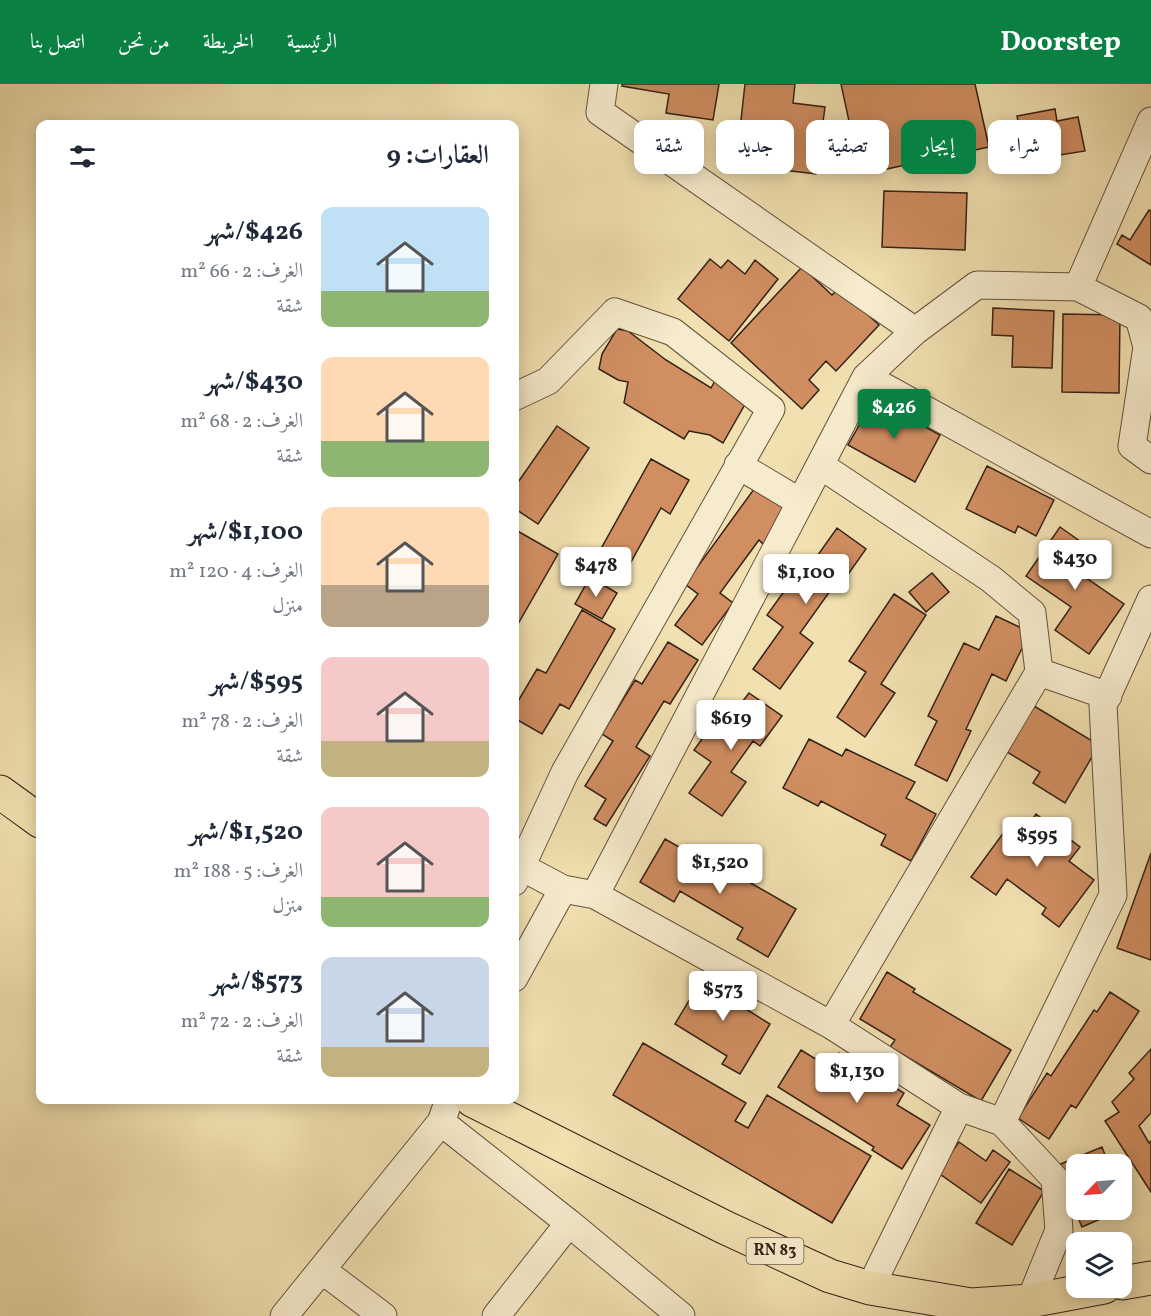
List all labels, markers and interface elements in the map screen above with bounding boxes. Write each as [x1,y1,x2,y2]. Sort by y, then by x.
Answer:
text: Doorstep [1000,23,1121,62]
text: اتصل بنا [30,28,85,57]
text: من نحن [118,28,170,57]
text: الخريطة [203,28,254,57]
text: الرئيسية [287,28,337,57]
chip: شقة [634,120,704,174]
chip: جديد [716,120,794,174]
chip: تصفية [806,120,889,174]
chip: إيجار [901,120,976,174]
chip: شراء [988,120,1061,174]
text: العقارات: 9 [386,138,489,174]
icon: filters [66,140,99,173]
text: $426/شهر [205,214,303,250]
icon: home [369,231,441,303]
text: الغرف: 2 · 66 m² [181,258,303,286]
text: شقة [277,293,303,321]
text: $430/شهر [205,364,303,400]
icon: home [369,381,441,453]
pin: $426 [858,389,930,440]
text: $426 [872,394,916,422]
text: الغرف: 2 · 68 m² [181,408,303,436]
text: شقة [277,443,303,471]
text: $1,100/شهر [188,514,303,550]
icon: home [369,531,441,603]
pin: $430 [1039,540,1111,591]
text: $430 [1053,545,1097,573]
pin: $478 [560,547,632,598]
text: $478 [574,552,618,580]
pin: $1,100 [757,554,855,605]
text: الغرف: 4 · 120 m² [169,558,303,586]
text: $1,100 [777,559,835,587]
text: منزل [272,593,303,621]
text: $595/شهر [210,664,303,700]
icon: home [369,681,441,753]
pin: $619 [695,700,767,751]
text: $619 [710,705,752,733]
text: الغرف: 2 · 78 m² [182,708,303,736]
text: شقة [277,743,303,771]
text: $1,520/شهر [189,814,303,850]
pin: $595 [1001,817,1073,868]
text: $595 [1016,822,1058,850]
icon: home [369,831,441,903]
pin: $1,520 [671,844,769,895]
text: $1,520 [691,849,749,877]
text: الغرف: 5 · 188 m² [174,858,303,886]
text: منزل [272,893,303,921]
text: $573/شهر [211,964,303,1000]
pin: $573 [687,971,759,1022]
text: $573 [703,976,743,1004]
icon: home [369,981,441,1053]
text: الغرف: 2 · 72 m² [181,1008,303,1036]
text: شقة [277,1043,303,1071]
pin: $1,130 [808,1053,906,1104]
text: $1,130 [829,1058,885,1086]
north arrow [1066,1154,1132,1220]
map controls [1066,1154,1132,1298]
button: layers [1066,1232,1132,1298]
road number: RN 83 [746,1238,804,1264]

